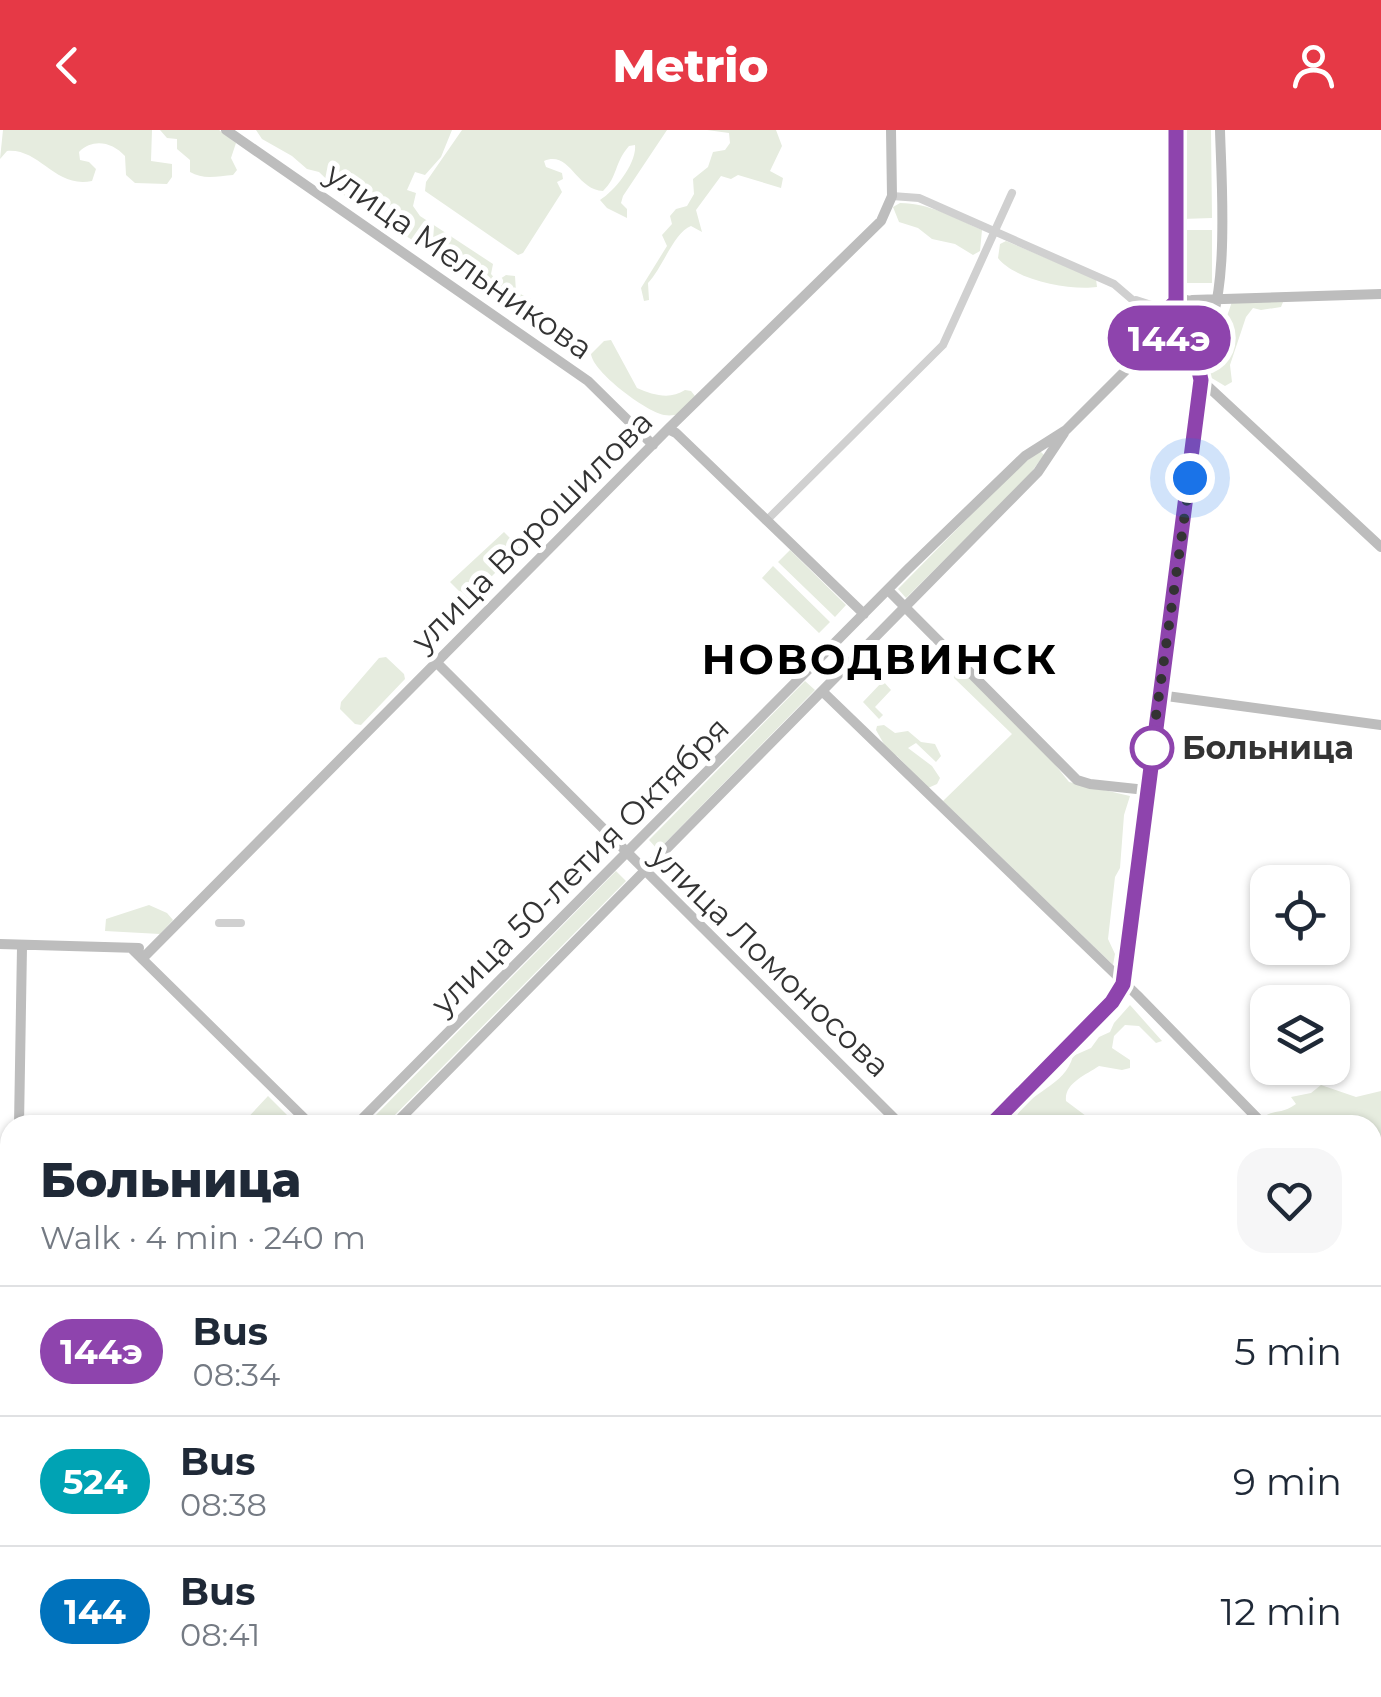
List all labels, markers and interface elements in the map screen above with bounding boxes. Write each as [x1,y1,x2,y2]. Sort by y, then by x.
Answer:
icon: back [40,38,95,93]
text: Metrio [613,38,768,93]
icon: person [1286,38,1341,93]
street label: улица Мельникова [317,153,600,367]
line badge: 144э [1099,306,1239,370]
text: 144э [1128,317,1210,360]
street label: улица Ворошилова [402,402,660,660]
your location [1165,453,1215,503]
district label: НОВОДВИНСК [702,633,1058,685]
street label: улица 50-летия Октября [422,709,737,1023]
marker: Больница [1131,727,1173,769]
place label: Больница [1182,728,1354,767]
street label: улица Ломоносова [642,836,898,1085]
map controls [1250,865,1350,1085]
button: locate [1250,865,1350,965]
button: layers [1250,985,1350,1085]
button: heart [1237,1148,1342,1253]
text: Больница [40,1151,301,1209]
text: Walk · 4 min · 240 m [40,1218,366,1257]
text: Bus [193,1308,268,1355]
text: 5 min [1234,1328,1342,1375]
text: 144э [60,1330,143,1373]
text: 08:34 [193,1355,280,1394]
text: Bus [180,1438,255,1485]
text: 9 min [1233,1458,1342,1505]
text: 524 [62,1460,128,1503]
text: 08:38 [180,1485,267,1524]
text: Bus [180,1568,255,1615]
text: 12 min [1221,1588,1342,1635]
text: 144 [64,1590,126,1633]
text: 08:41 [180,1615,260,1654]

